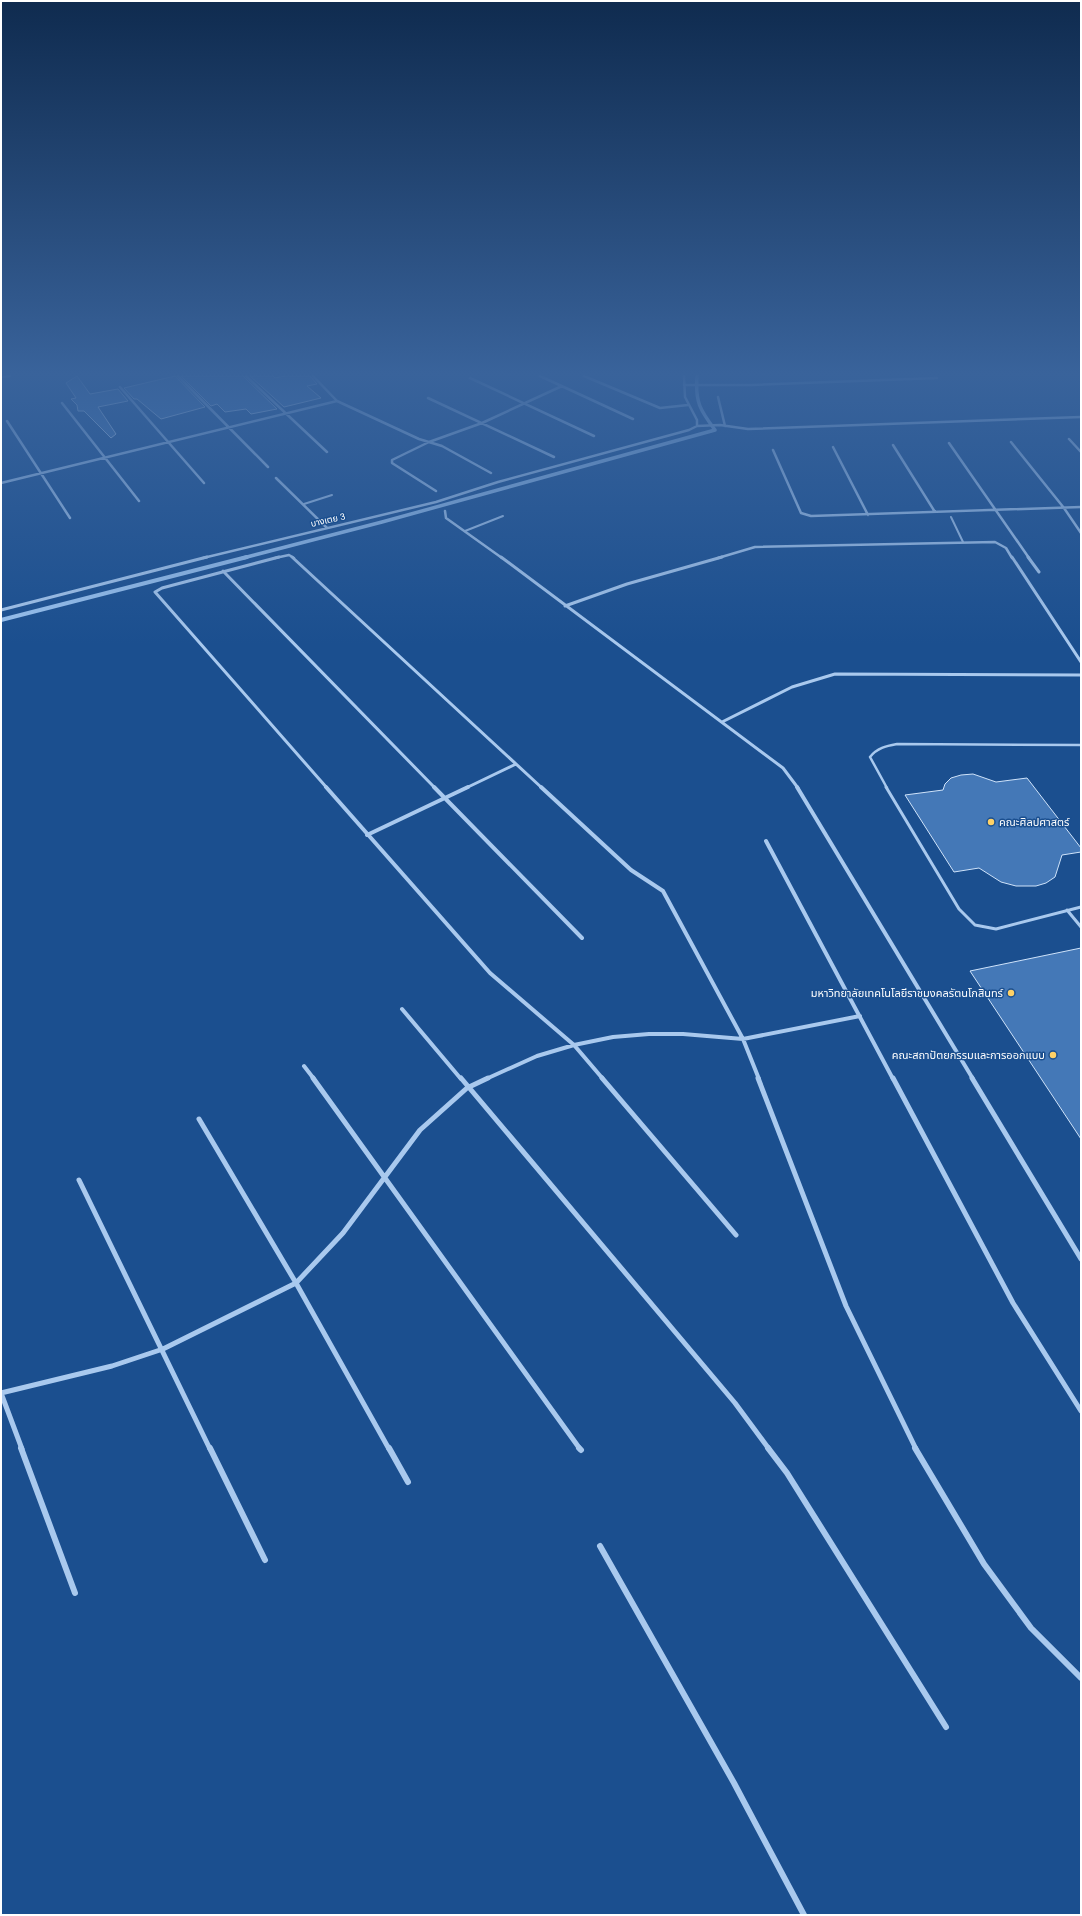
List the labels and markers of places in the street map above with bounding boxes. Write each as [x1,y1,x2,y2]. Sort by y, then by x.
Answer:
place label: คณะศิลปศาสตร์ [999,815,1070,829]
marker: คณะศิลปศาสตร์ [986,817,996,827]
place label: มหาวิทยาลัยเทคโนโลยีราชมงคลรัตนโกสินทร์ [811,986,1004,1000]
marker: มหาวิทยาลัยเทคโนโลยีราชมงคลรัตนโกสินทร์ [1006,988,1016,998]
place label: คณะสถาปัตยกรรมและการออกแบบ [892,1048,1045,1062]
marker: คณะสถาปัตยกรรมและการออกแบบ [1048,1050,1058,1060]

